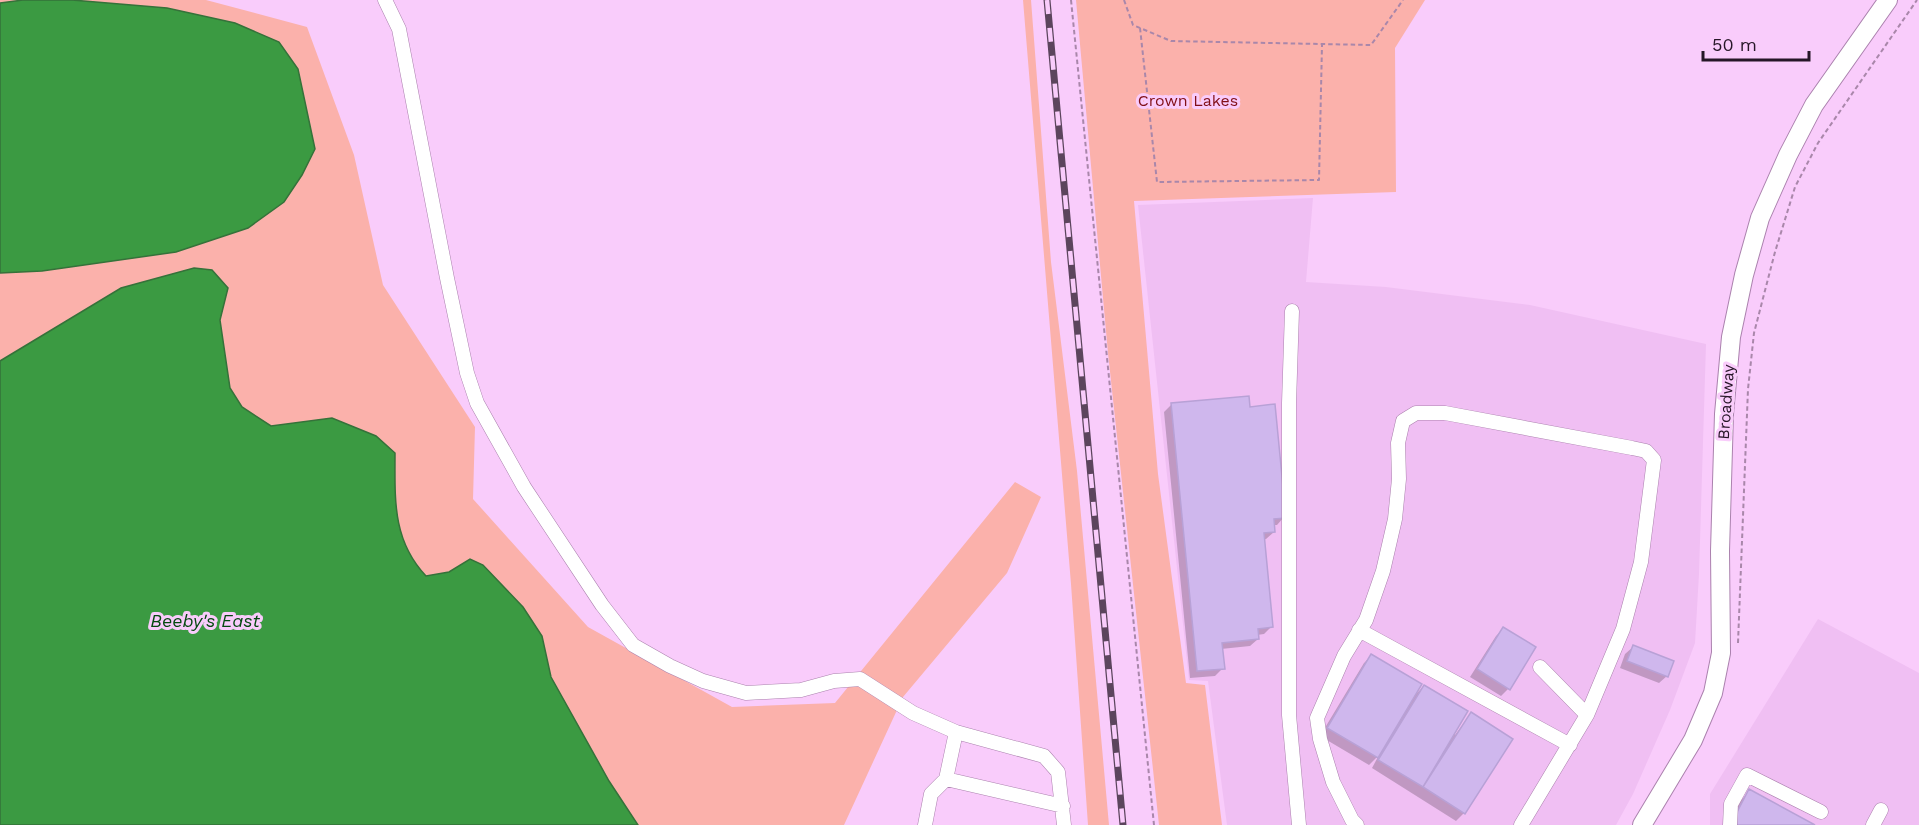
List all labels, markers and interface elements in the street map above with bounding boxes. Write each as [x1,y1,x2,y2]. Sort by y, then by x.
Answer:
scale bar [1703,24,1810,62]
text: 50 m [1712,34,1757,55]
park label: Crown Lakes [1138,91,1238,110]
street label: Broadway [1714,363,1738,440]
water label: Beeby's East [150,610,260,631]

